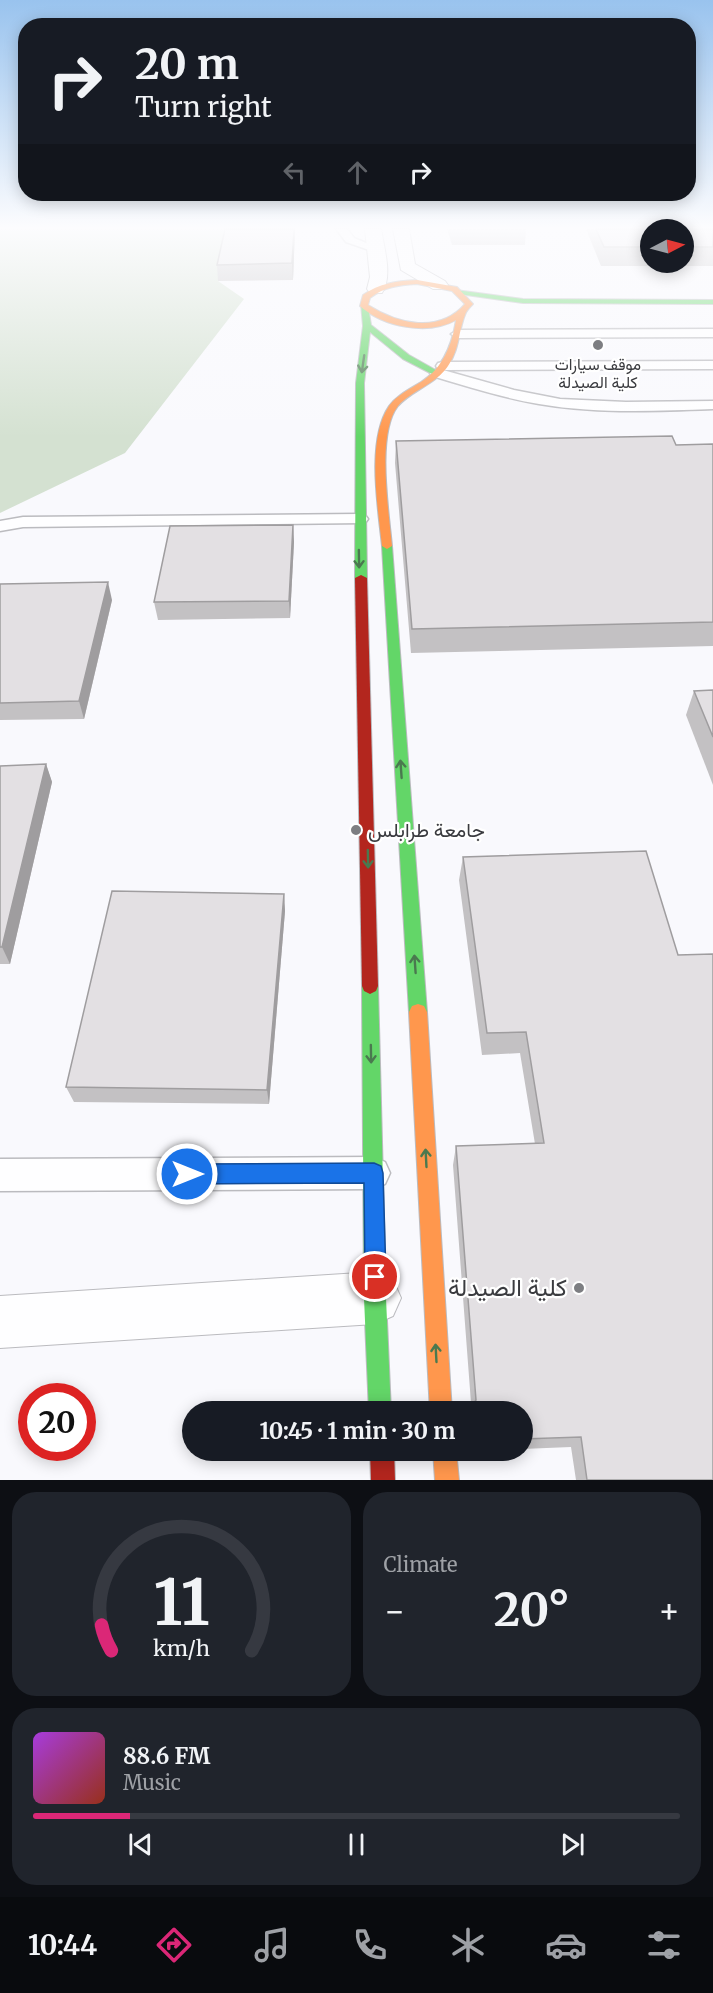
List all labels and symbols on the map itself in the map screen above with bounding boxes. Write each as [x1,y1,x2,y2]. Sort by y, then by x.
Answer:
north arrow [640,219,694,273]
marker: موقف سيارات كلية الصيدلة [591,338,605,352]
one-way arrow [358,354,369,374]
place label: موقف سيارات كلية الصيدلة [555,354,641,392]
one-way arrow [354,549,365,569]
one-way arrow [396,760,407,780]
place label: جامعة طرابلس [368,817,485,843]
marker: جامعة طرابلس [349,823,363,837]
one-way arrow [362,849,374,869]
one-way arrow [409,954,420,974]
one-way arrow [366,1044,377,1064]
position arrow [155,1142,219,1206]
one-way arrow [420,1149,431,1169]
pin [349,1251,400,1302]
place label: كلية الصيدلة [448,1272,567,1303]
marker: كلية الصيدلة [572,1281,586,1295]
one-way arrow [431,1344,442,1364]
speed limit sign: 20 [18,1383,96,1461]

